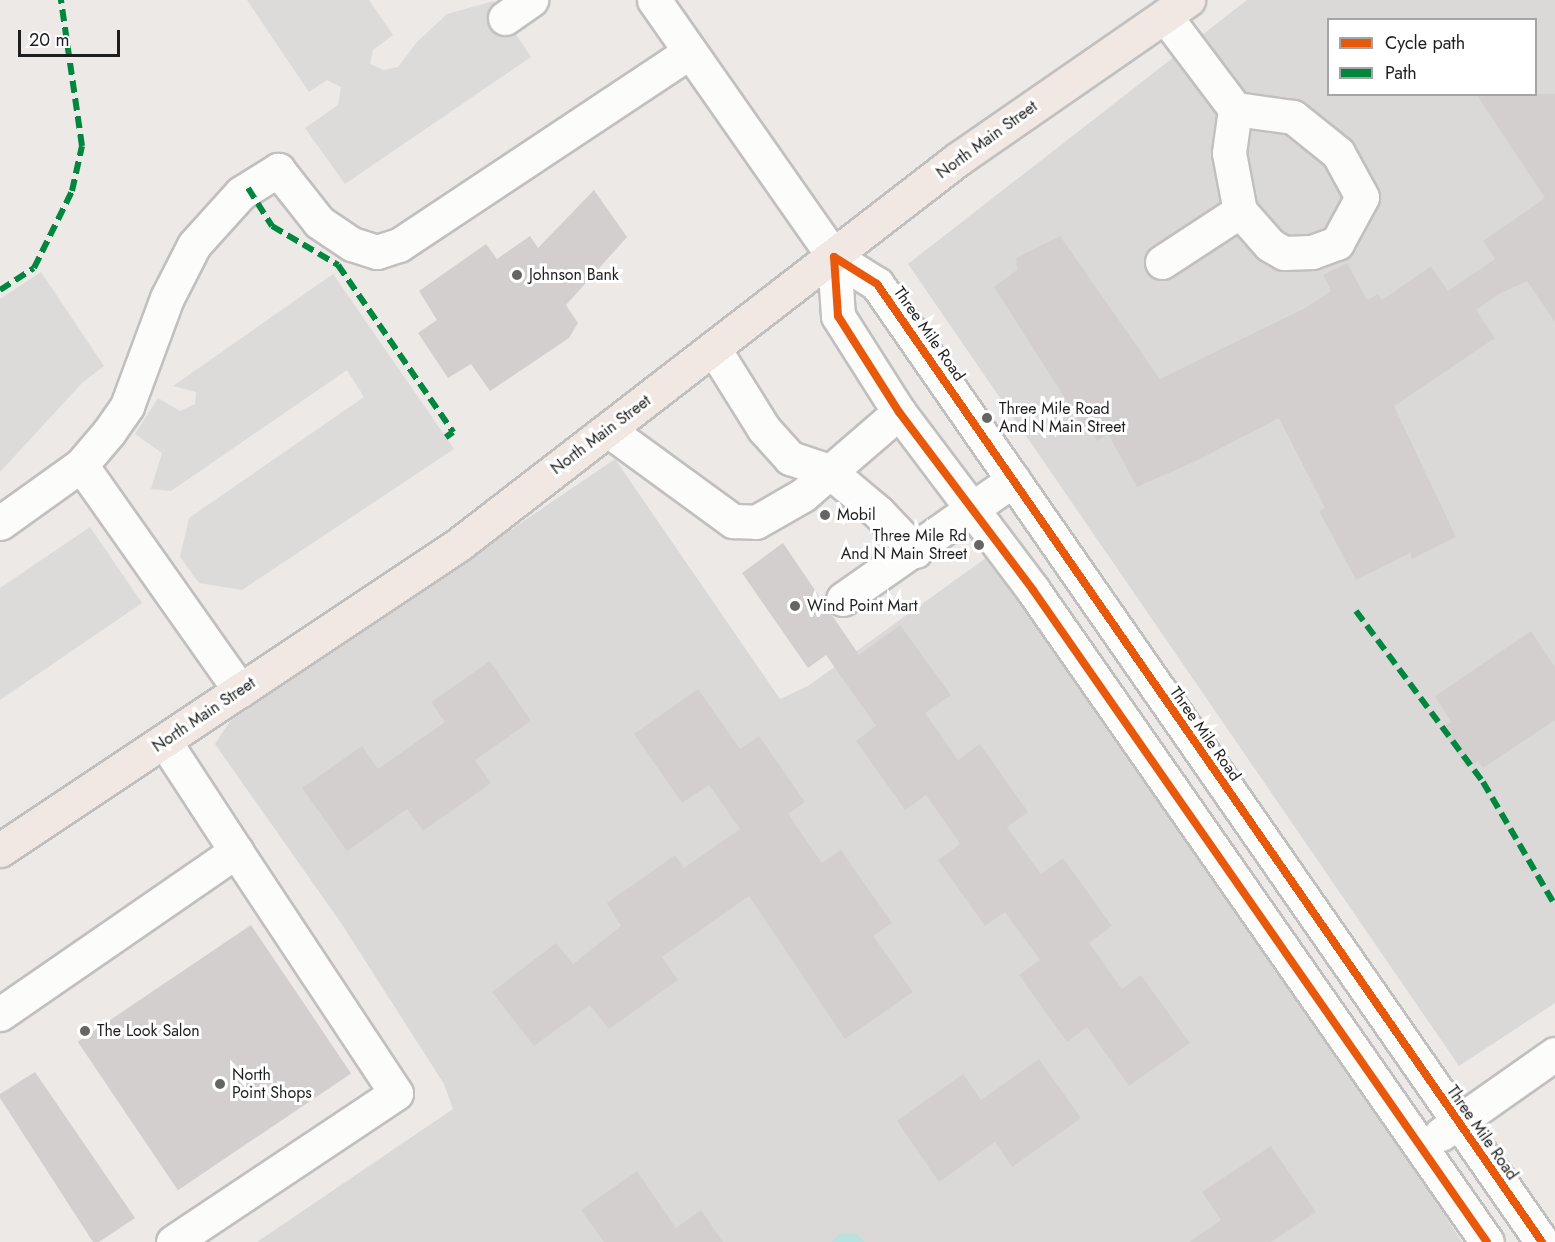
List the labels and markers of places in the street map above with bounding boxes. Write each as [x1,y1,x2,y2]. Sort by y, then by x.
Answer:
place label: Johnson Bank [529,265,619,285]
marker: Johnson Bank [510,268,524,282]
place label: Three Mile Road And N Main Street [999,399,1125,437]
marker: Three Mile Road And N Main Street [980,411,994,425]
place label: Mobil [837,505,876,525]
marker: Mobil [818,508,832,522]
place label: Three Mile Rd And N Main Street [841,526,967,564]
marker: Three Mile Rd And N Main Street [972,538,986,552]
place label: Wind Point Mart [807,596,918,616]
marker: Wind Point Mart [788,599,802,613]
place label: The Look Salon [97,1021,200,1041]
marker: The Look Salon [78,1024,92,1038]
place label: North Point Shops [232,1065,312,1103]
marker: North Point Shops [213,1077,227,1091]

